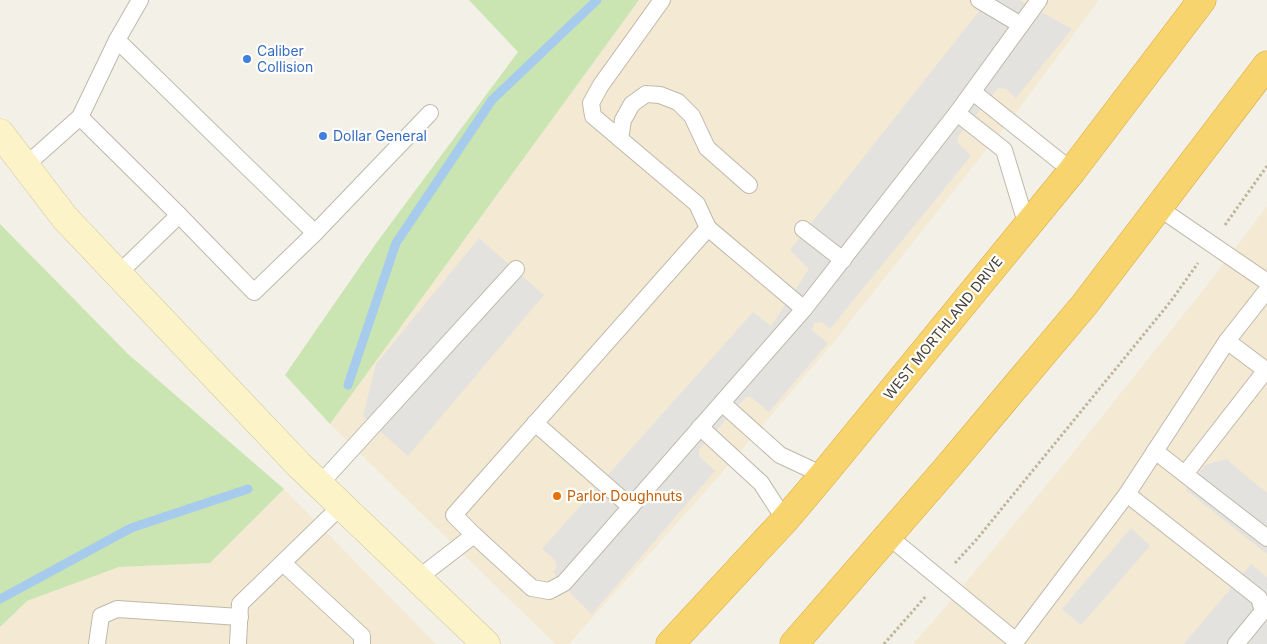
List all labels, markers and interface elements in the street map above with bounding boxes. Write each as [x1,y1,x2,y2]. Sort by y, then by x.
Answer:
place label: Caliber Collision [257,42,313,75]
marker: Caliber Collision [241,53,253,65]
place label: Dollar General [333,127,427,144]
marker: Dollar General [317,130,329,142]
street label: WEST MORTHLAND DRIVE [880,253,1006,403]
place label: Parlor Doughnuts [567,487,682,504]
marker: Parlor Doughnuts [551,490,563,502]

